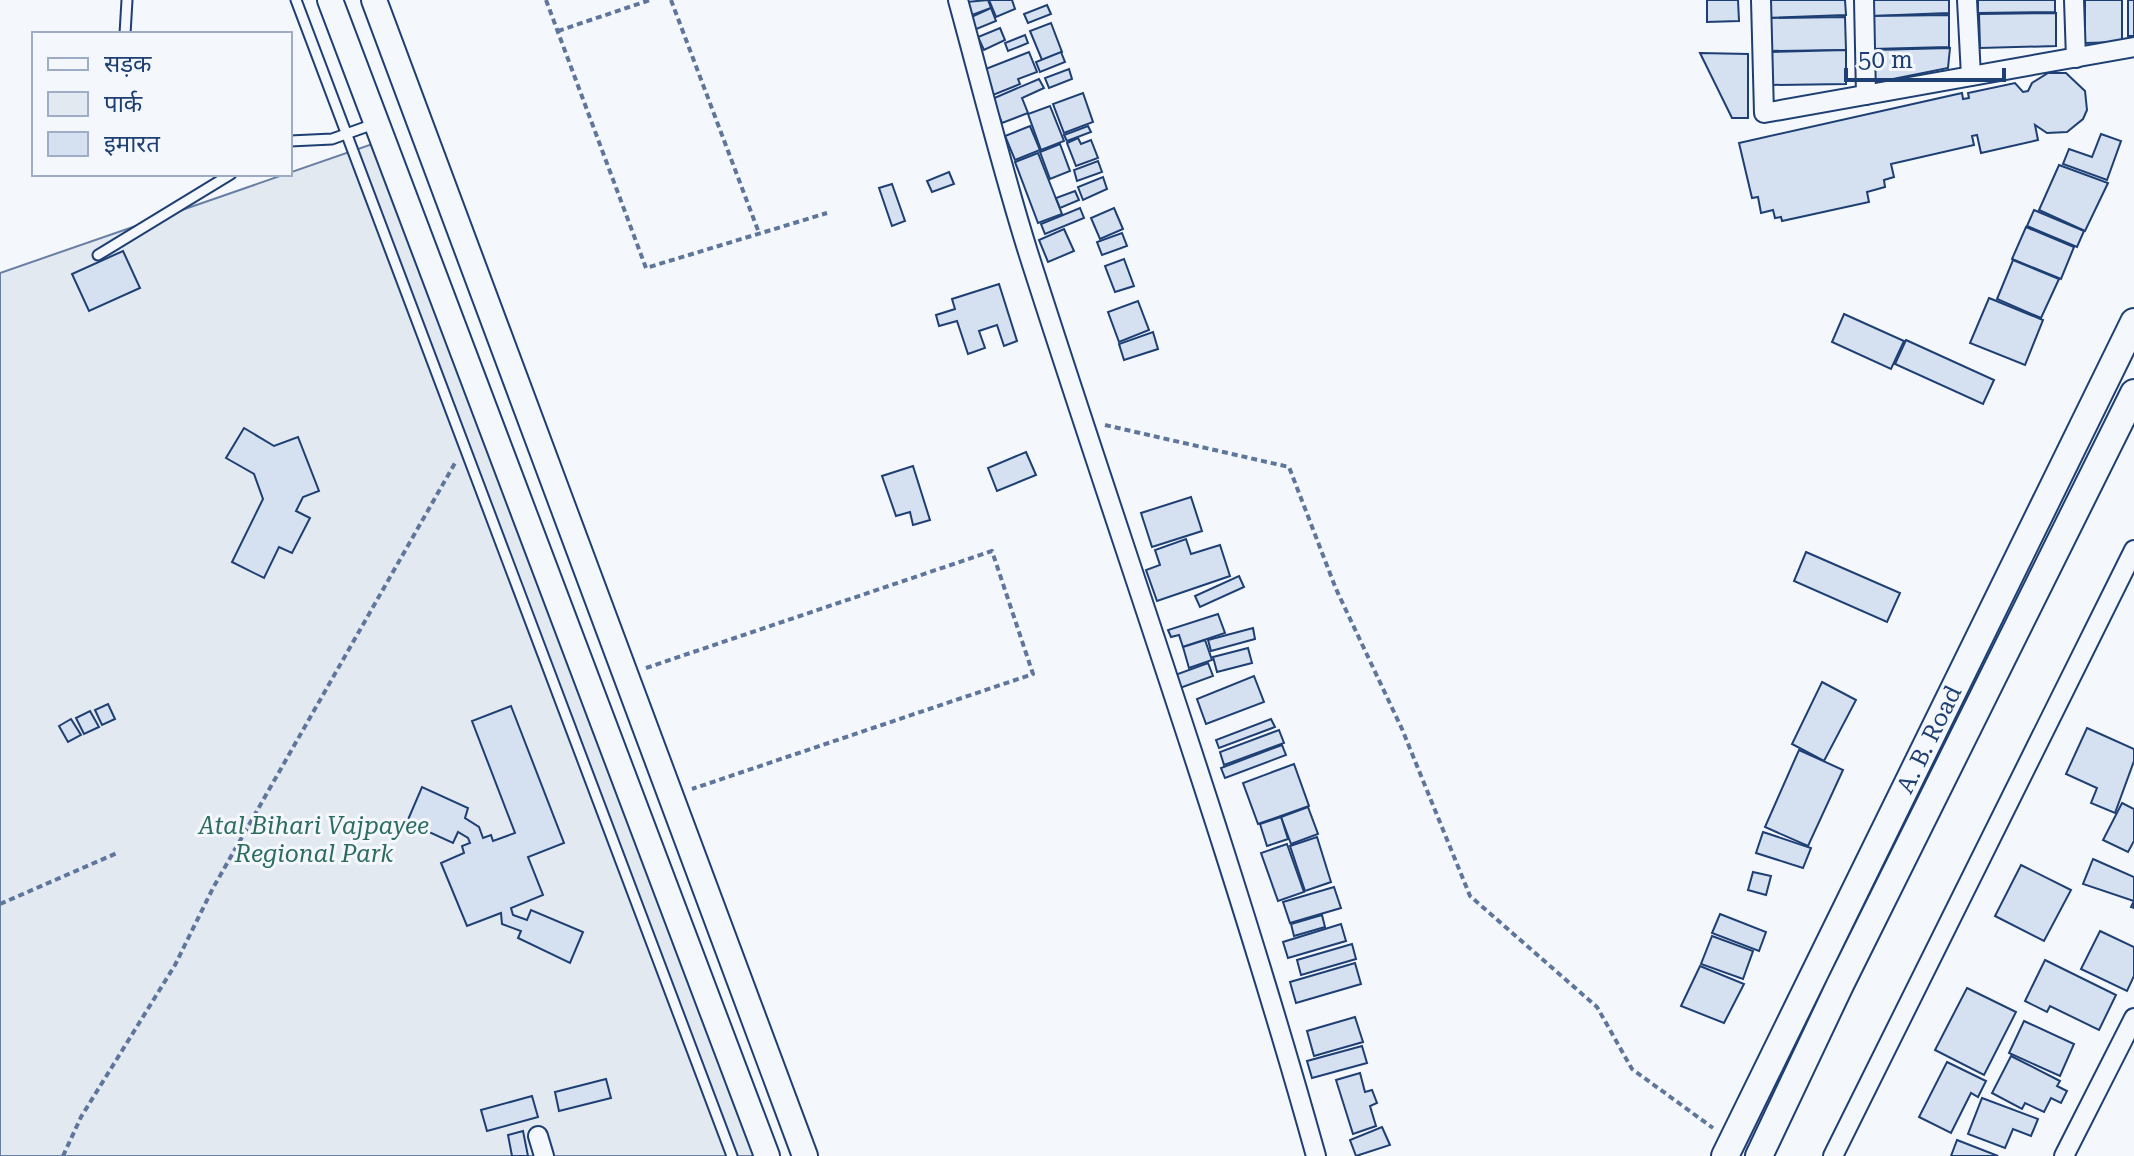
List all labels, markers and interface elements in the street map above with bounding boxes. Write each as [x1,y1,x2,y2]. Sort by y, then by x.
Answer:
legend [32,32,292,176]
scale bar [1846,32,2004,82]
text: 50 m [1858,46,1913,74]
text: सड़क [104,50,152,78]
text: पार्क [104,90,143,118]
text: इमारत [104,130,161,158]
street label: A. B. Road [1891,681,1967,798]
park label: Atal Bihari Vajpayee Regional Park [197,812,429,868]

